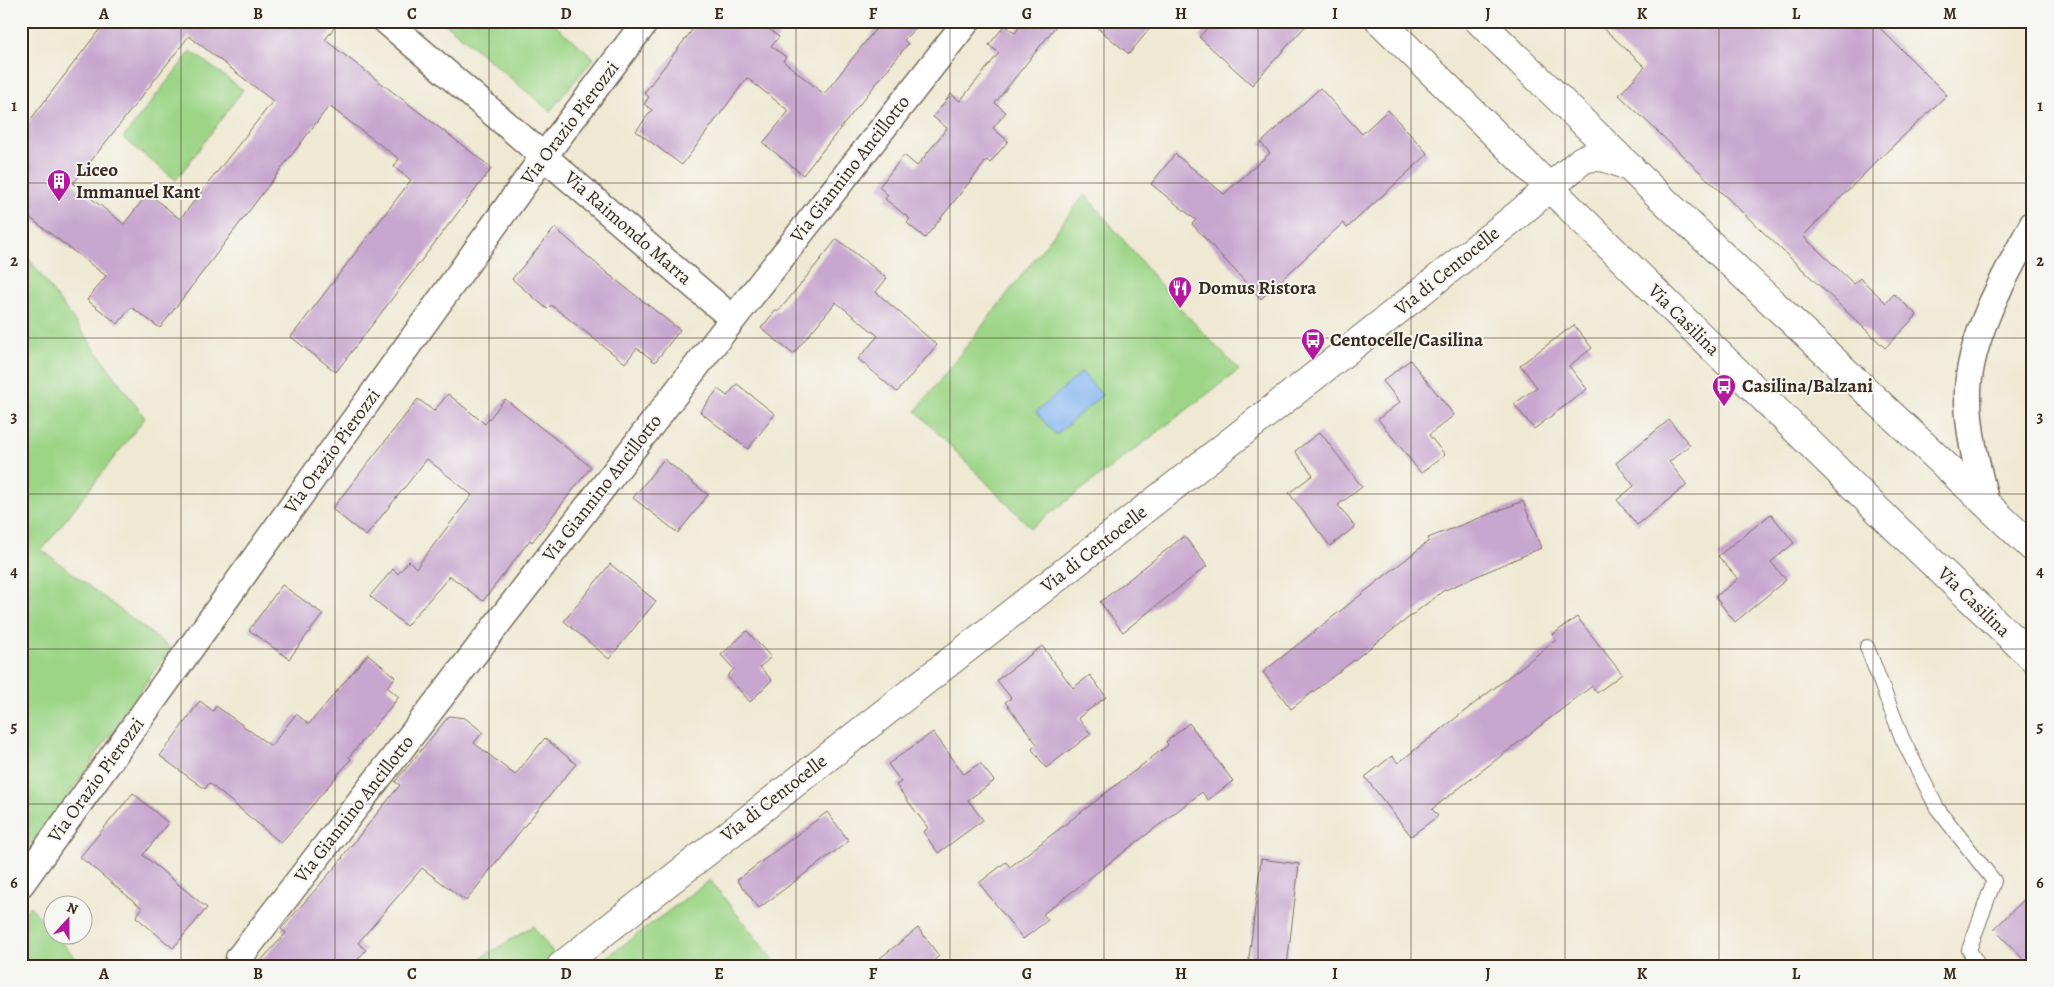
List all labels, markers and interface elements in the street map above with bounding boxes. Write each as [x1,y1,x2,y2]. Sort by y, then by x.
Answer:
text: A [98,3,110,25]
text: B [253,3,263,25]
text: C [407,3,417,25]
text: D [560,3,572,25]
text: E [714,3,724,25]
text: F [869,3,878,25]
text: G [1022,3,1032,25]
text: H [1175,3,1187,25]
text: I [1332,3,1338,25]
text: J [1485,3,1491,25]
text: K [1637,3,1648,25]
text: L [1792,3,1801,25]
text: M [1943,3,1957,25]
street label: Via Orazio Pierozzi [514,56,625,191]
street label: Via Giannino Ancillotto [784,90,916,249]
text: 1 [11,95,17,117]
text: 1 [2037,95,2043,117]
place label: Liceo Immanuel Kant [76,157,201,205]
street label: Via Raimondo Marra [558,165,698,291]
building icon: Liceo Immanuel Kant [46,168,72,202]
street label: Via di Centocelle [1388,221,1505,322]
text: 2 [10,250,18,272]
text: 2 [2036,250,2044,272]
restaurant icon: Domus Ristora [1167,275,1193,309]
place label: Domus Ristora [1198,275,1317,301]
street label: Via Casilina [1642,278,1726,362]
bus stop icon: Centocelle/Casilina [1300,327,1326,361]
place label: Centocelle/Casilina [1330,327,1484,353]
bus stop icon: Casilina/Balzani [1711,373,1737,407]
place label: Casilina/Balzani [1742,373,1873,399]
street label: Via Orazio Pierozzi [277,383,386,520]
text: 3 [11,406,18,428]
text: 3 [2037,406,2044,428]
street label: Via Giannino Ancillotto [536,409,668,568]
street label: Via di Centocelle [1035,499,1153,599]
street label: Via Casilina [1931,560,2016,643]
text: 4 [10,561,18,583]
text: 4 [2036,561,2044,583]
street label: Via Orazio Pierozzi [41,712,150,849]
text: 5 [11,716,18,738]
text: 5 [2037,716,2044,738]
street label: Via Giannino Ancillotto [288,730,420,889]
street label: Via di Centocelle [715,748,833,848]
text: 6 [10,872,18,894]
text: 6 [2036,872,2044,894]
north arrow [42,894,92,944]
text: N [64,898,81,919]
text: A [98,963,110,985]
text: B [253,963,263,985]
text: C [407,963,417,985]
text: D [560,963,572,985]
text: E [714,963,724,985]
text: F [869,963,878,985]
text: G [1022,963,1032,985]
text: H [1175,963,1187,985]
text: I [1332,963,1338,985]
text: J [1485,963,1491,985]
text: K [1637,963,1648,985]
text: L [1792,963,1801,985]
text: M [1943,963,1957,985]

